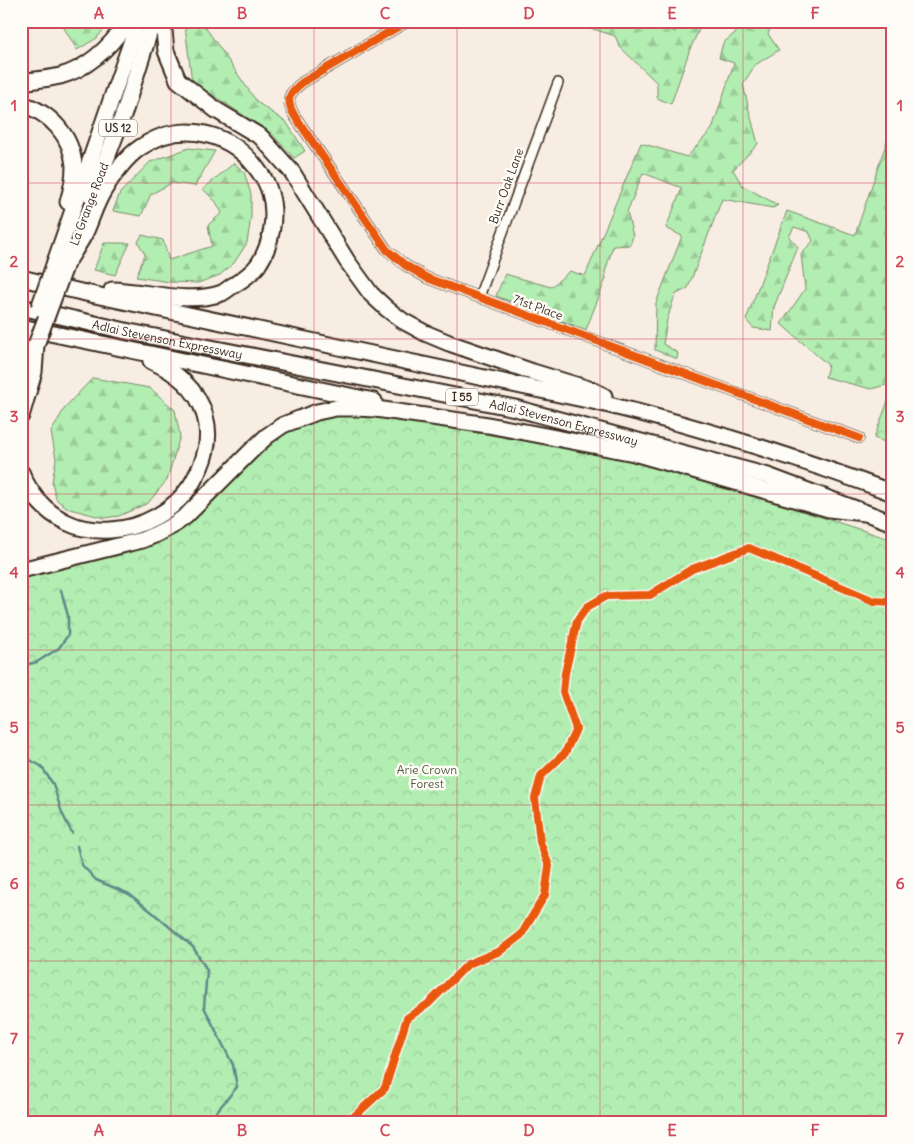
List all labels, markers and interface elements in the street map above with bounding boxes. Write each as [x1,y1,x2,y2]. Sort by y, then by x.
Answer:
text: A [94,3,104,23]
text: B [237,3,248,23]
text: C [380,3,391,23]
text: D [523,3,535,23]
text: E [667,3,677,23]
text: F [810,3,820,23]
text: 1 [11,95,17,115]
text: 1 [897,95,903,115]
road number: US 12 [99,120,137,136]
street label: Burr Oak Lane [485,146,527,226]
street label: La Grange Road [66,160,112,248]
text: 2 [10,251,19,271]
text: 2 [896,251,905,271]
street label: 71st Place [511,291,565,323]
street label: Adlai Stevenson Expressway [91,316,244,362]
road number: I 55 [446,388,478,406]
street label: Adlai Stevenson Expressway [488,396,640,448]
text: 3 [9,406,19,426]
text: 3 [895,406,905,426]
text: 4 [9,562,19,582]
text: 4 [895,562,905,582]
text: 5 [9,717,19,737]
text: 5 [895,717,905,737]
park label: Arie Crown Forest [397,762,457,791]
text: 6 [9,873,19,893]
text: 6 [895,873,905,893]
text: 7 [10,1028,18,1048]
text: 7 [896,1028,904,1048]
text: A [94,1120,104,1140]
text: B [237,1120,248,1140]
text: C [380,1120,391,1140]
text: D [523,1120,535,1140]
text: E [667,1120,677,1140]
text: F [810,1120,820,1140]

